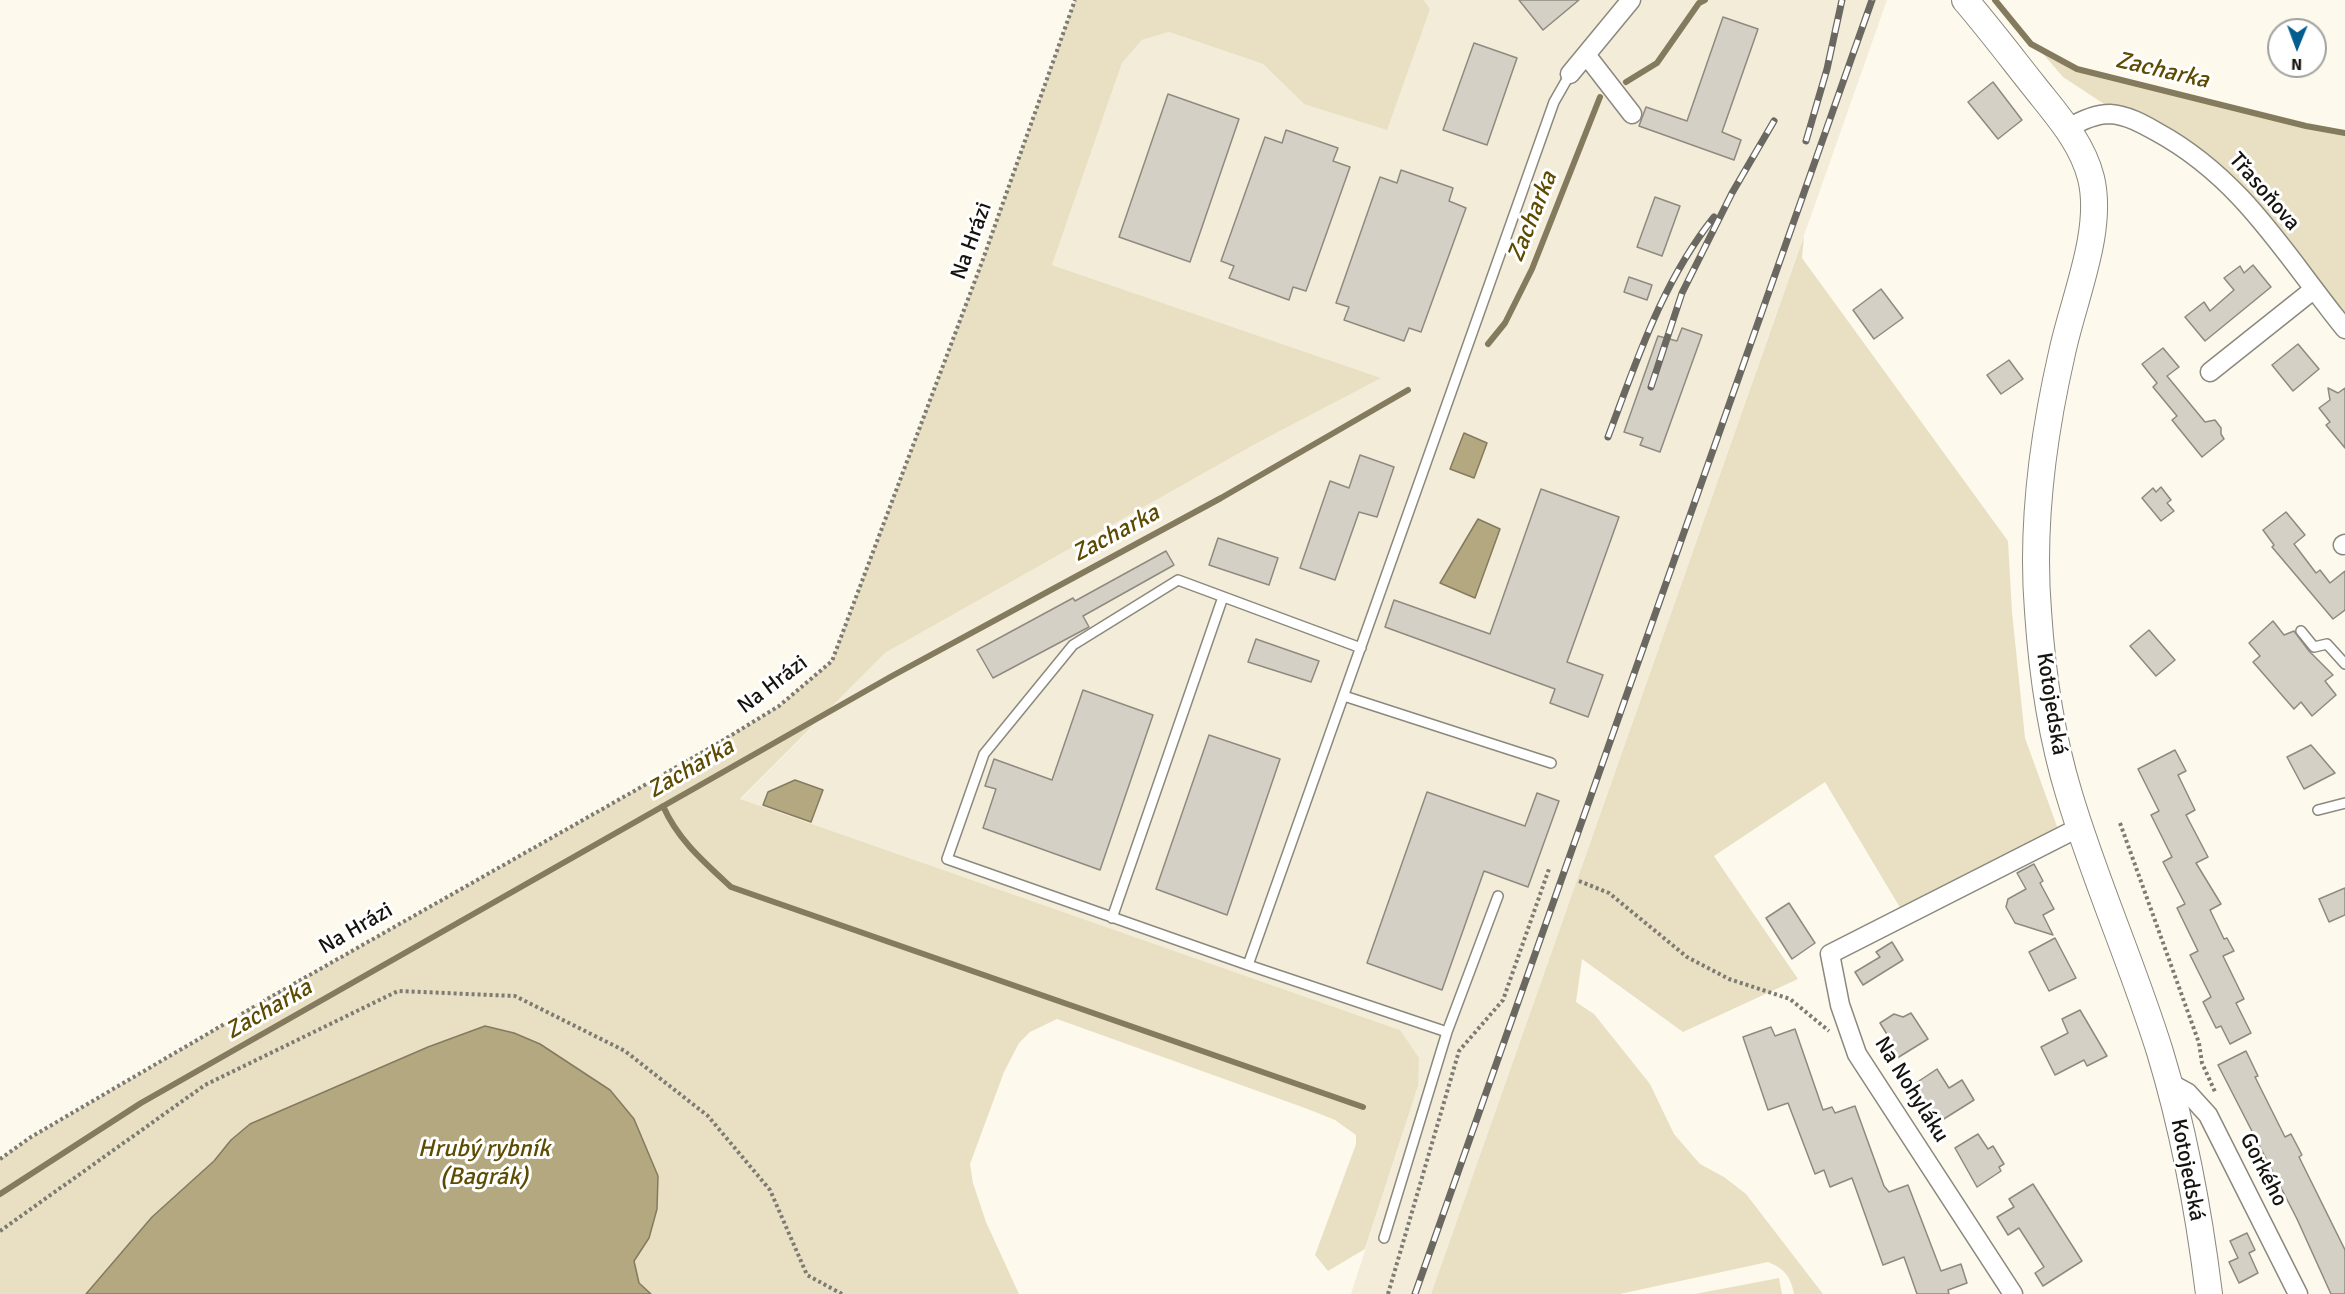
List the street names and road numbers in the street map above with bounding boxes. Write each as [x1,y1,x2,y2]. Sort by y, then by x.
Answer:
street label: Třasoňova [2223,147,2305,237]
street label: Na Hrázi [946,199,998,283]
street label: Na Hrázi [733,650,813,720]
street label: Kotojedská [2030,651,2072,757]
street label: Na Hrázi [314,897,398,961]
street label: Na Nohyláku [1868,1032,1954,1148]
street label: Kotojedská [2164,1117,2210,1223]
street label: Gorkého [2233,1129,2293,1211]

